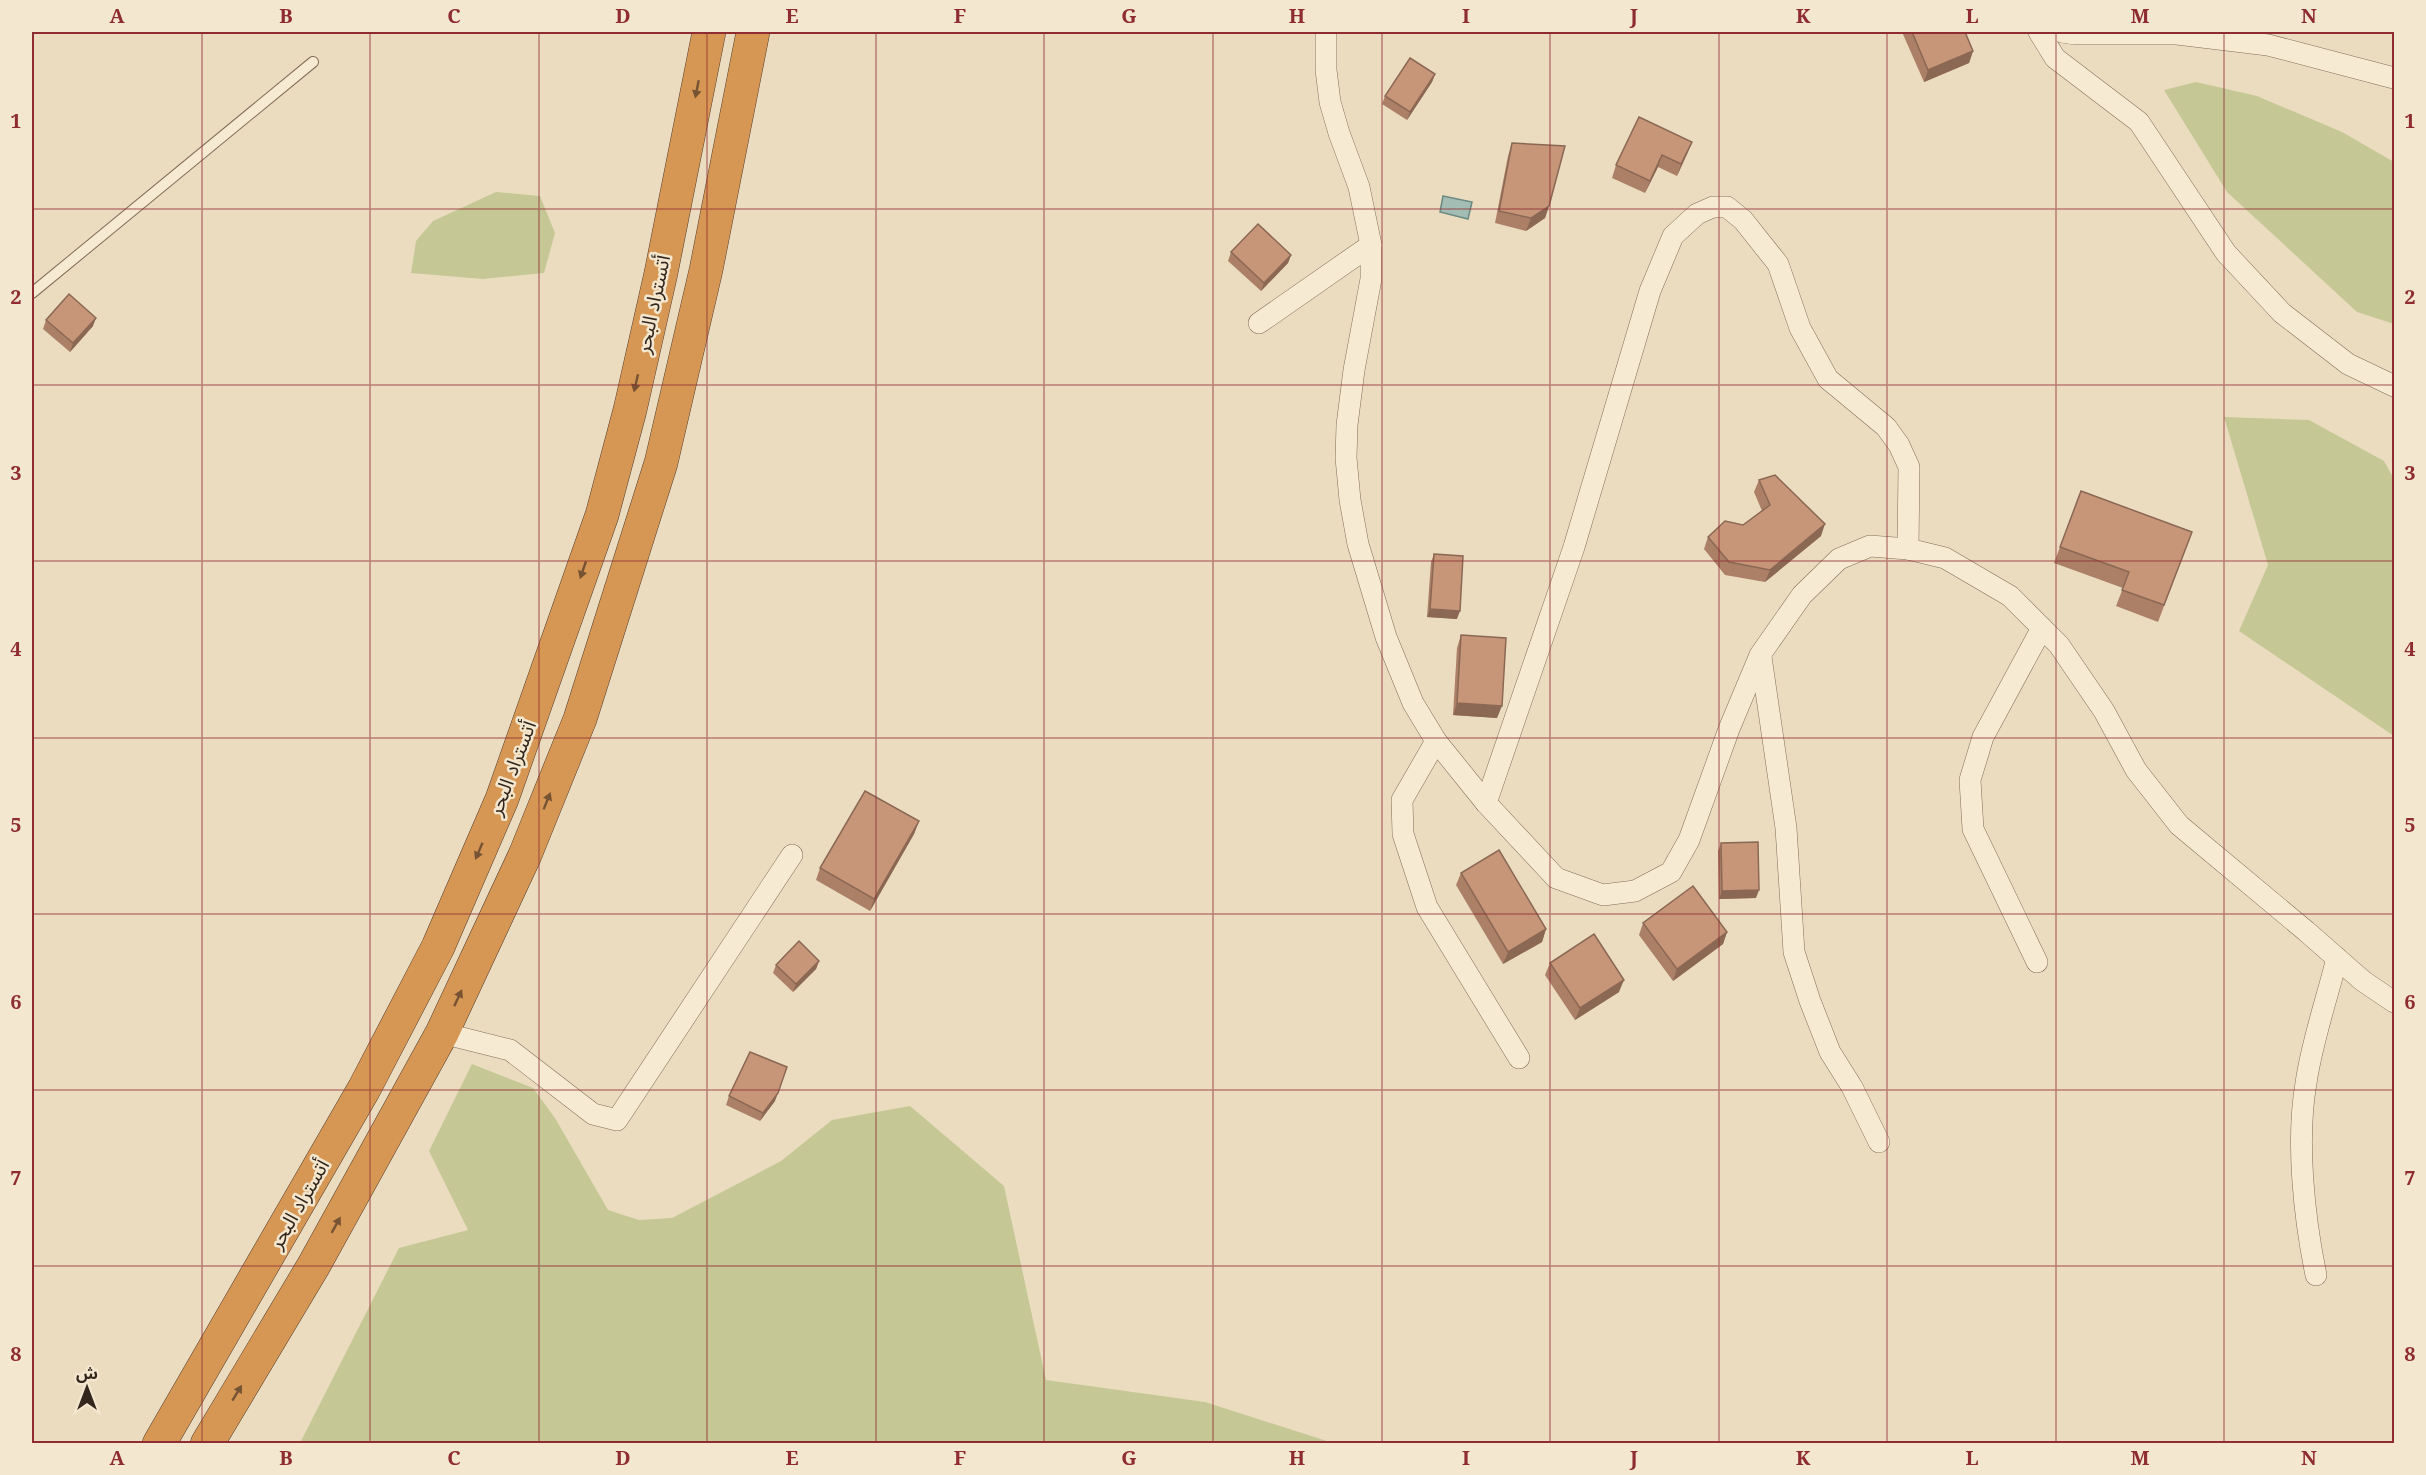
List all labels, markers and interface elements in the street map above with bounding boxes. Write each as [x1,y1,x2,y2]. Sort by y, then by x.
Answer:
text: A [109,2,125,29]
text: B [279,2,293,29]
text: C [447,2,461,29]
text: D [615,2,631,29]
text: E [785,2,799,29]
text: F [954,2,966,29]
text: G [1121,2,1137,29]
text: H [1289,2,1305,29]
text: I [1462,2,1470,29]
text: J [1629,2,1638,29]
text: K [1796,2,1811,29]
text: L [1965,2,1979,29]
text: M [2130,2,2150,29]
text: N [2301,2,2317,29]
one-way arrow [692,80,702,98]
text: 1 [10,107,22,134]
text: 1 [2404,107,2416,134]
street label: أتستراد البحر [629,252,676,356]
text: 2 [10,283,22,310]
text: 2 [2404,283,2416,310]
one-way arrow [631,373,640,392]
text: 3 [10,459,22,486]
text: 3 [2404,459,2416,486]
one-way arrow [578,561,588,579]
text: 4 [10,635,22,662]
text: 4 [2404,635,2416,662]
street label: أتستراد البحر [481,717,542,820]
one-way arrow [543,792,552,810]
text: 5 [10,811,22,838]
text: 5 [2404,811,2416,838]
one-way arrow [474,843,484,861]
text: 6 [10,988,22,1015]
text: 6 [2404,988,2416,1015]
one-way arrow [454,989,463,1006]
street label: أتستراد البحر [261,1154,335,1254]
text: 7 [10,1164,22,1191]
text: 7 [2404,1164,2416,1191]
one-way arrow [331,1216,341,1233]
text: 8 [10,1340,22,1367]
text: 8 [2404,1340,2416,1367]
north arrow [57,1358,117,1418]
text: ش [76,1362,98,1384]
one-way arrow [232,1385,243,1401]
text: A [109,1444,125,1471]
text: B [279,1444,293,1471]
text: C [447,1444,461,1471]
text: D [615,1444,631,1471]
text: E [785,1444,799,1471]
text: F [954,1444,966,1471]
text: G [1121,1444,1137,1471]
text: H [1289,1444,1305,1471]
text: I [1462,1444,1470,1471]
text: J [1629,1444,1638,1471]
text: K [1796,1444,1811,1471]
text: L [1965,1444,1979,1471]
text: M [2130,1444,2150,1471]
text: N [2301,1444,2317,1471]

